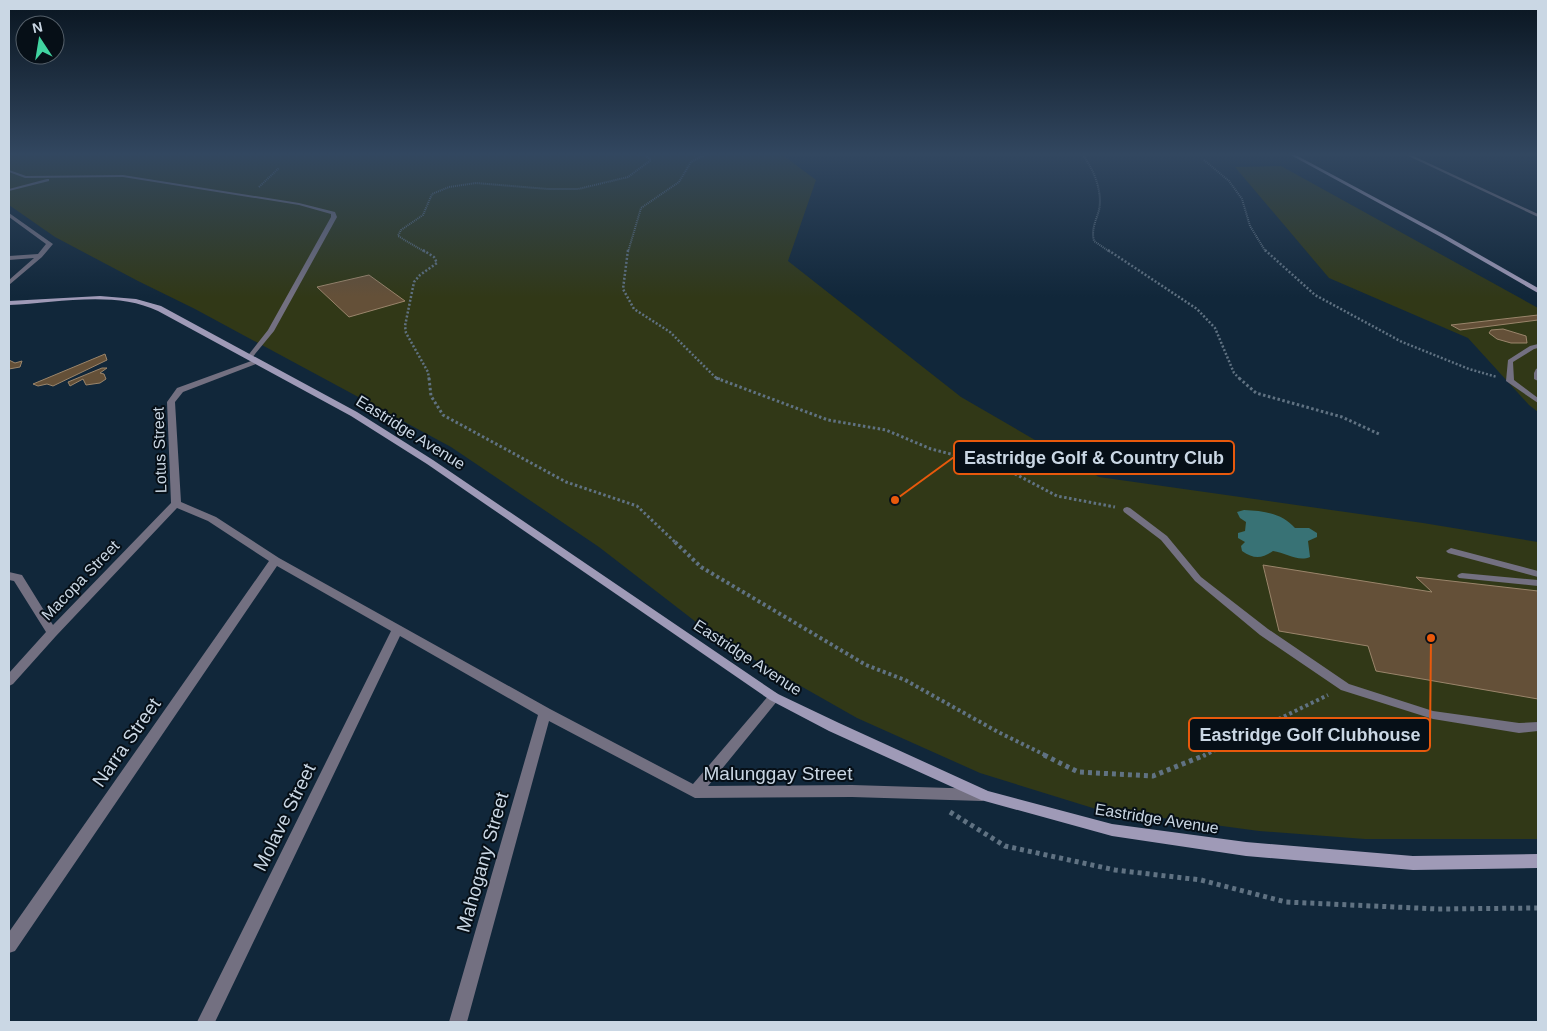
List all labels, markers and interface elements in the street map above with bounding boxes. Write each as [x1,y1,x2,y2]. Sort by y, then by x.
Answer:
north arrow [15,15,65,65]
text: N [31,18,44,36]
street label: Eastridge Avenue [353,392,468,473]
street label: Lotus Street [149,406,170,493]
callout: Eastridge Golf & Country Club [954,441,1234,474]
text: Eastridge Golf & Country Club [964,448,1224,468]
street label: Macopa Street [38,537,123,624]
street label: Eastridge Avenue [691,616,805,699]
street label: Narra Street [88,693,165,791]
callout: Eastridge Golf Clubhouse [1189,718,1430,751]
text: Eastridge Golf Clubhouse [1199,725,1421,745]
street label: Molave Street [249,759,320,875]
street label: Malunggay Street [704,763,853,784]
street label: Mahogany Street [452,789,513,935]
street label: Eastridge Avenue [1094,800,1220,837]

